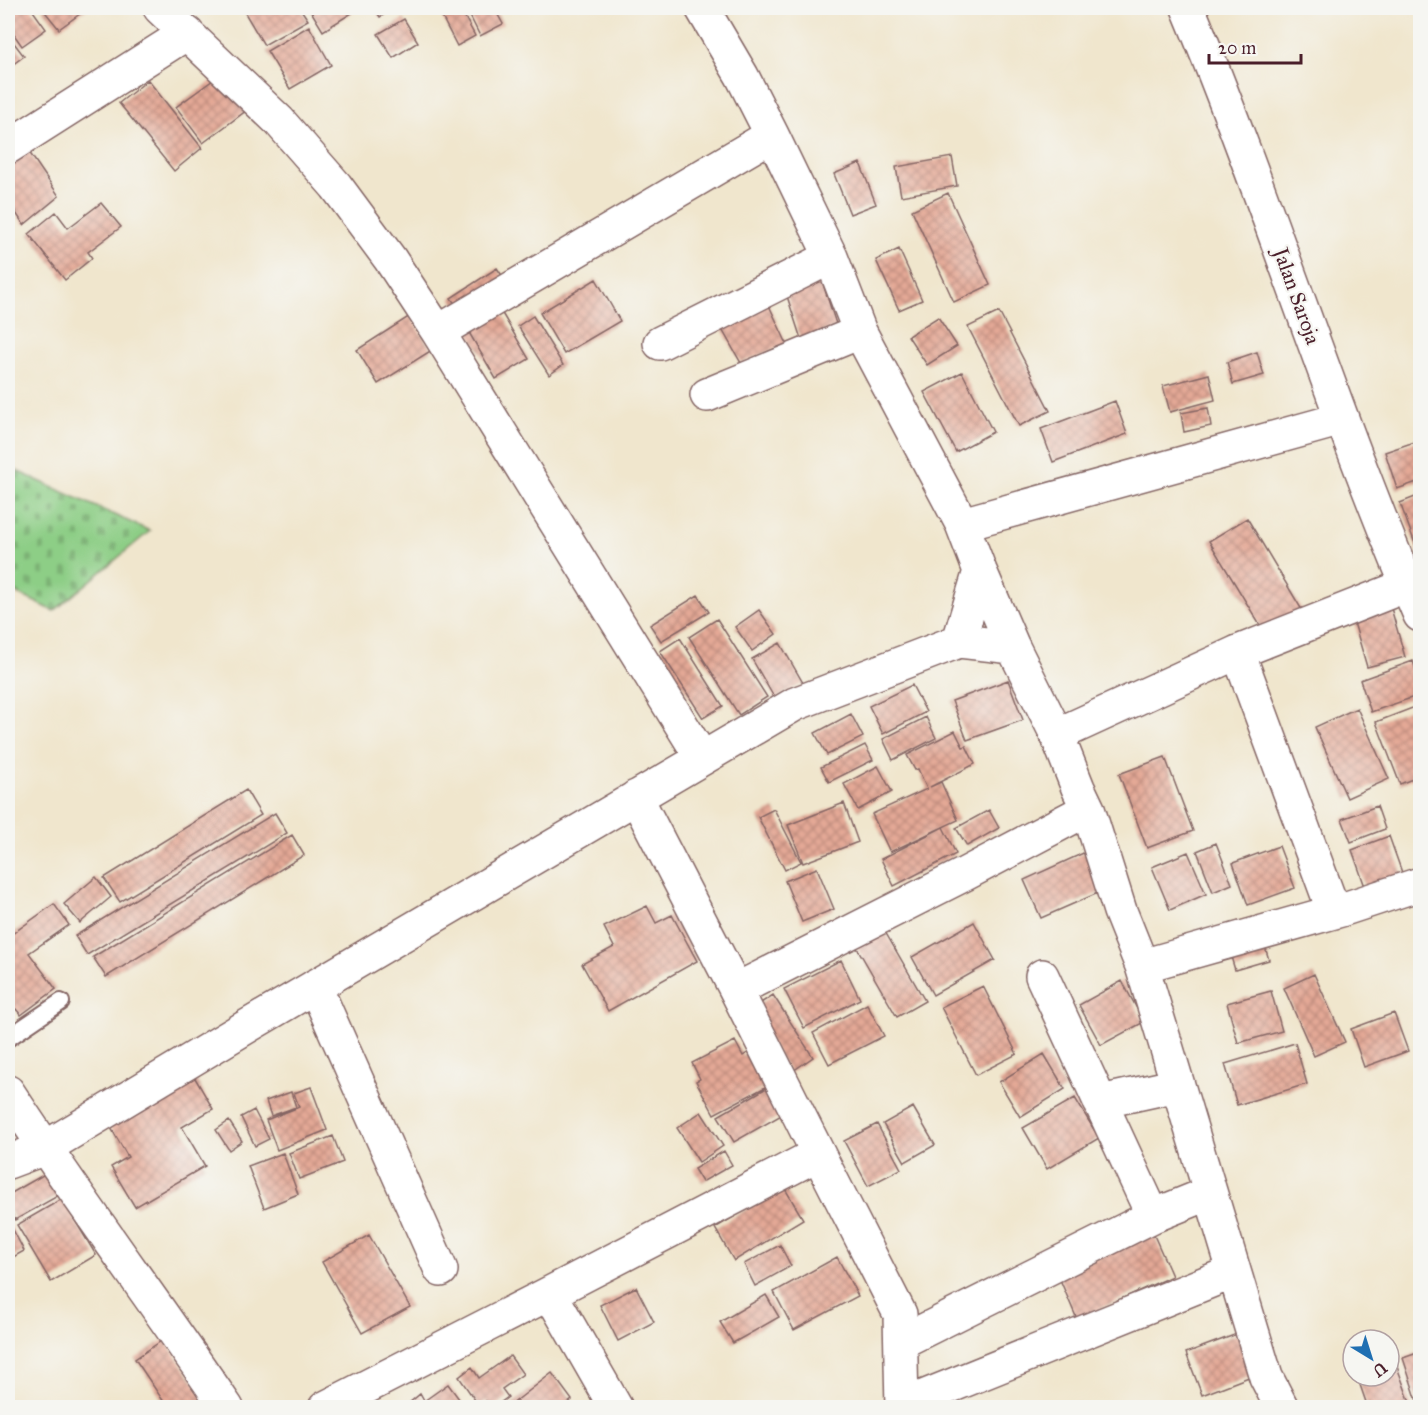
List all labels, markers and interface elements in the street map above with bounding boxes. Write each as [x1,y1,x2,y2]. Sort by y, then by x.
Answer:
scale bar [1209,27,1300,65]
text: 20 m [1218,37,1256,59]
street label: Jalan Saroja [1267,242,1326,348]
north arrow [1341,1328,1401,1388]
text: U [1369,1358,1391,1381]

